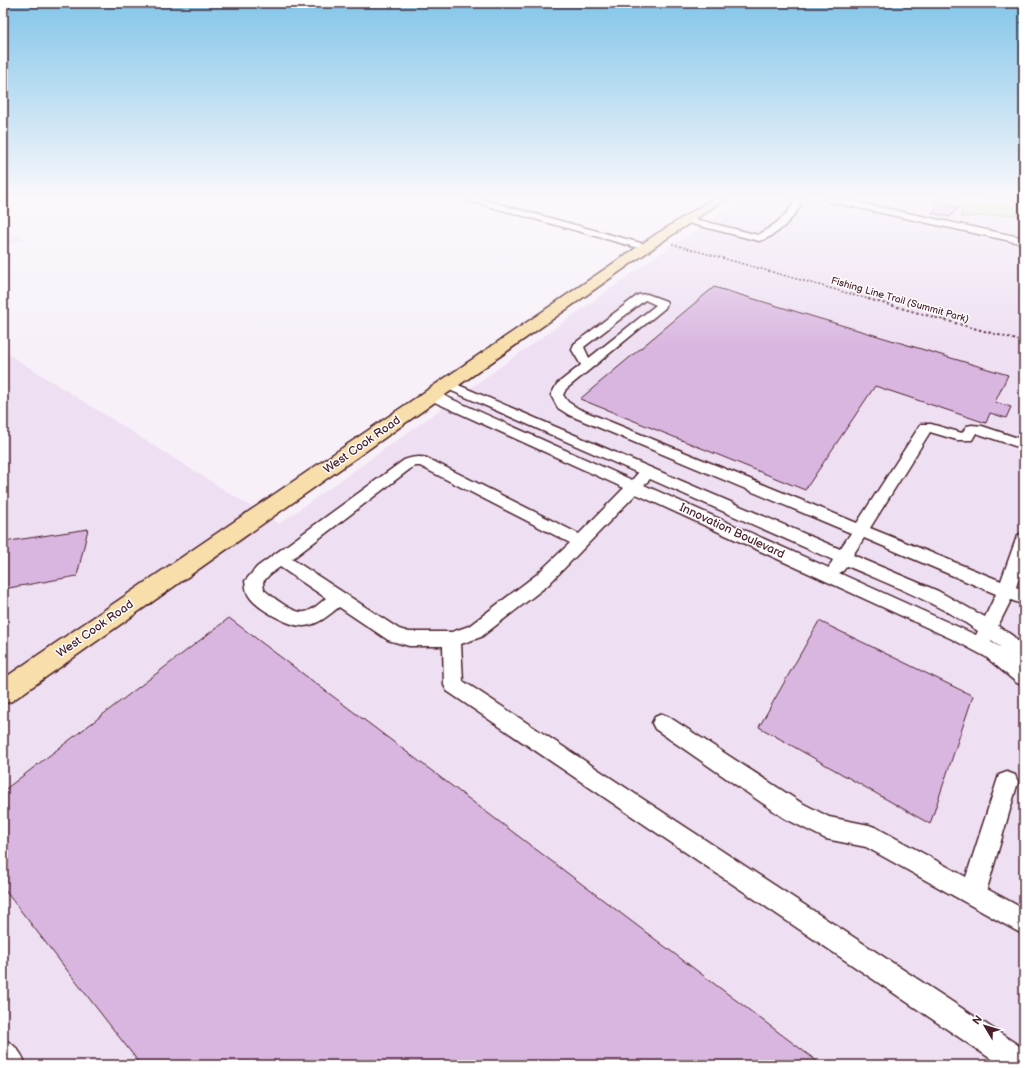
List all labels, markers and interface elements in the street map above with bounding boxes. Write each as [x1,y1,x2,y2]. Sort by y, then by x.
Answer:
street label: Fishing Line Trail (Summit Park) [830,275,971,326]
street label: West Cook Road [321,413,403,477]
street label: Innovation Boulevard [677,500,787,562]
street label: West Cook Road [54,597,136,661]
north arrow [965,1006,1005,1046]
text: N [970,1013,985,1027]

